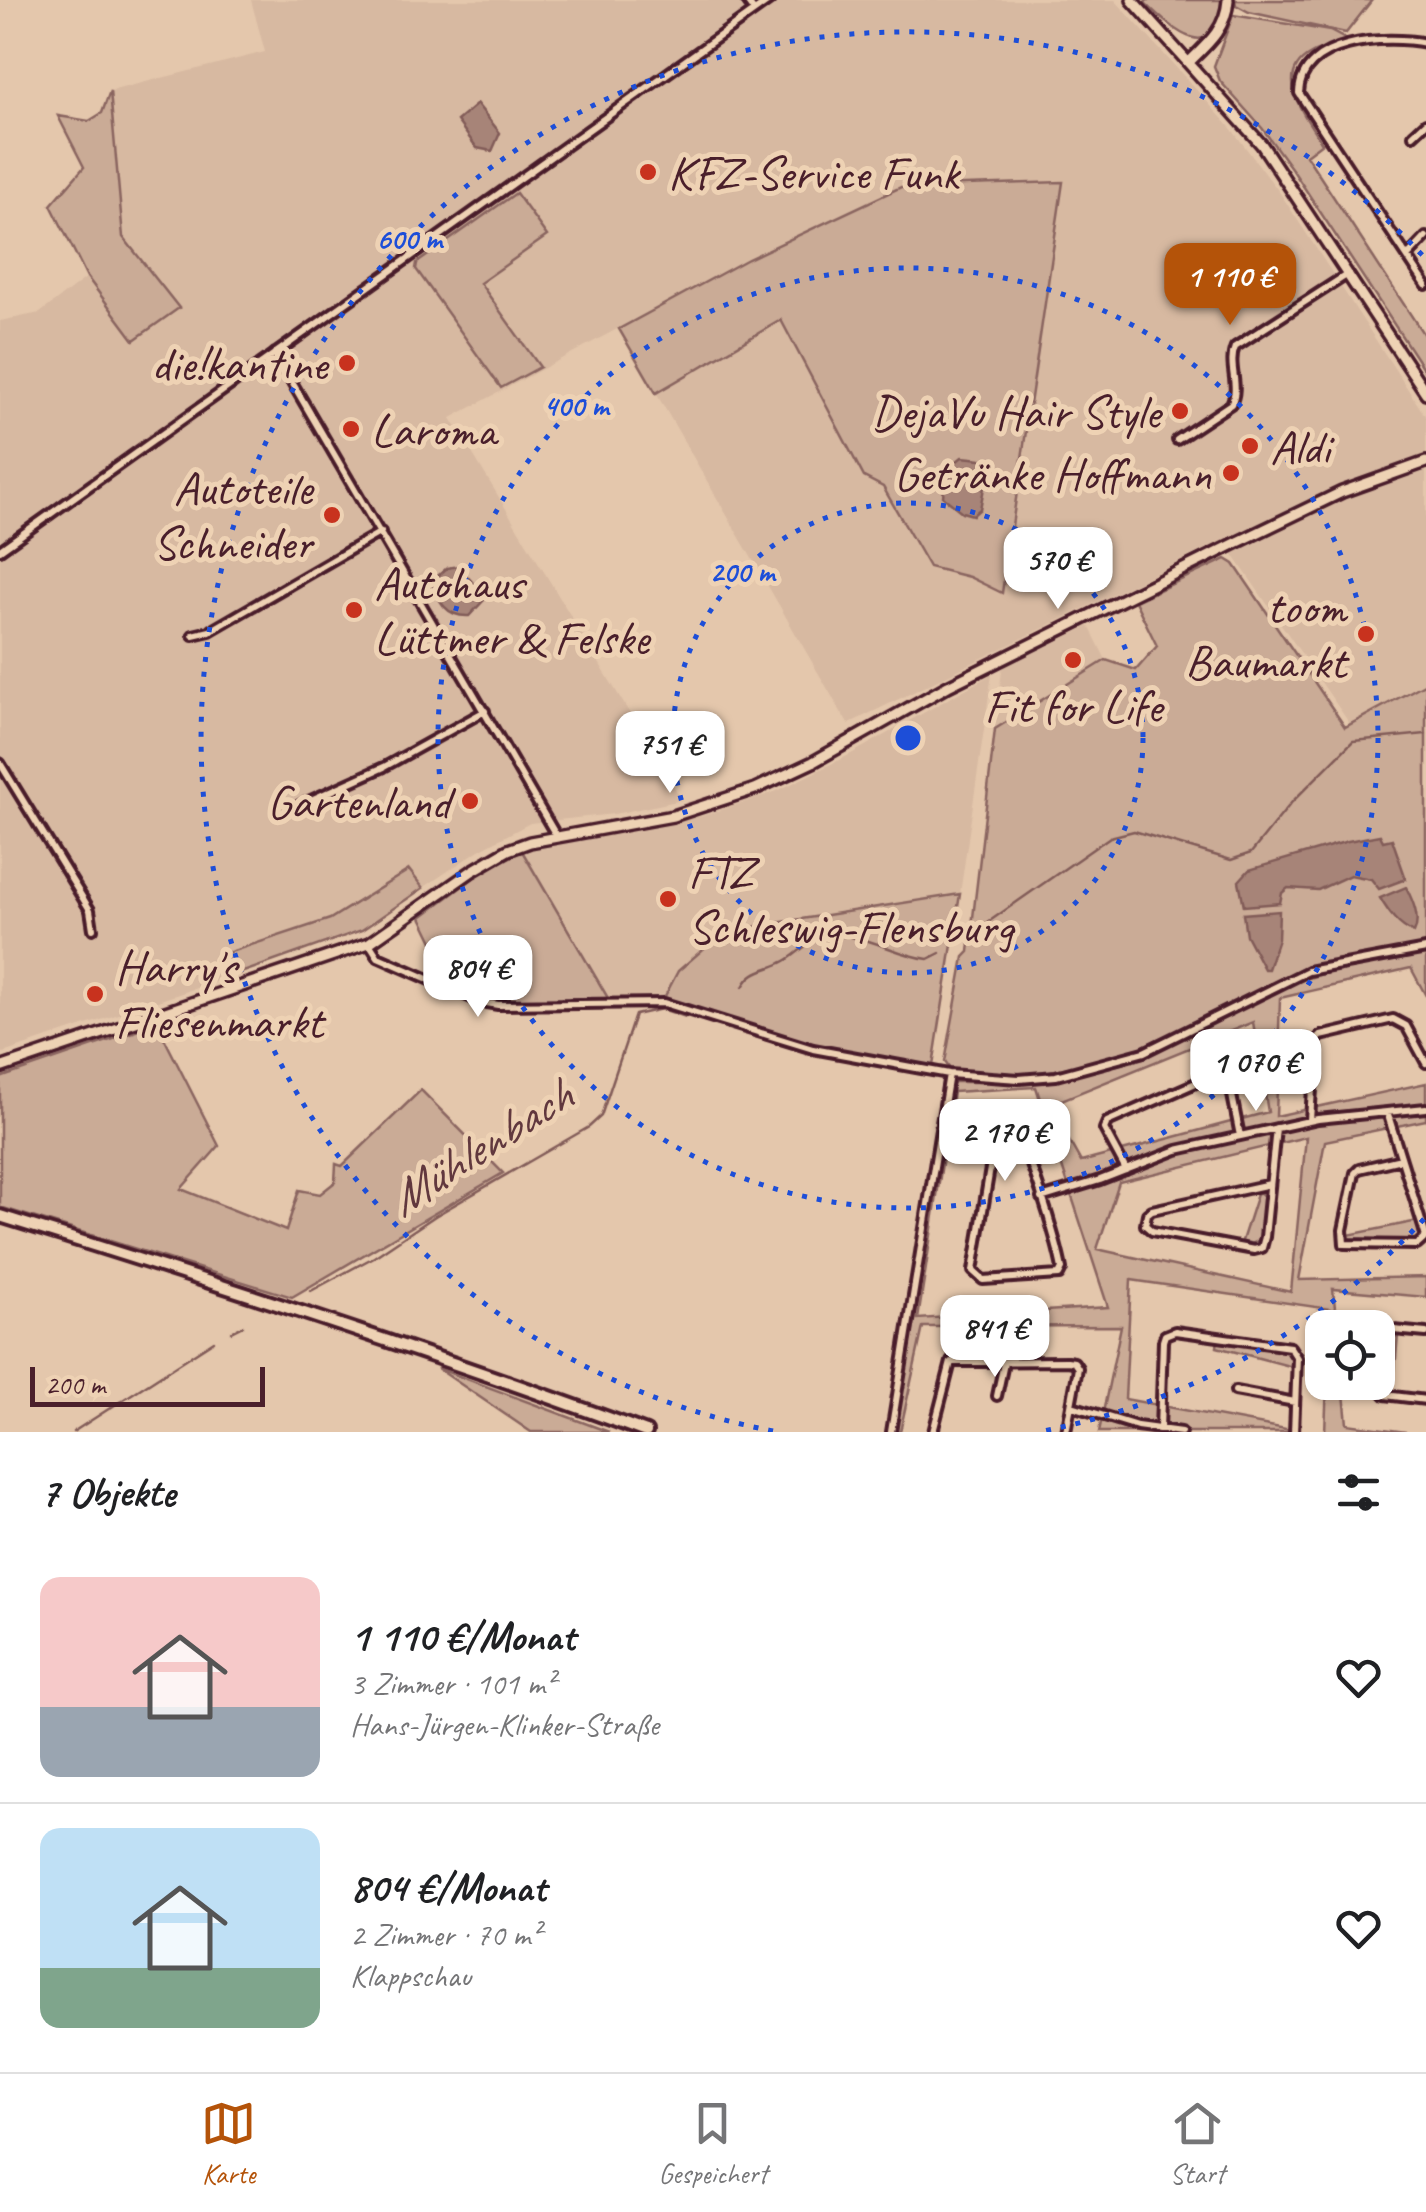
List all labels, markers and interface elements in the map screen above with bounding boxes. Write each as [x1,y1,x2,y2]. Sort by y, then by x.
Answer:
place label: KFZ-Service Funk [668,143,962,203]
marker: KFZ-Service Funk [637,161,659,183]
text: 600 m [376,220,445,258]
pin: 1 110 € [1138,243,1322,328]
text: 1 110 € [1186,255,1274,296]
place label: die!kantine [151,334,330,394]
marker: die!kantine [336,352,358,374]
place label: DejaVu Hair Style [871,382,1163,442]
text: 400 m [544,387,611,425]
place label: Laroma [371,400,500,460]
marker: DejaVu Hair Style [1169,400,1191,422]
place label: Aldi [1270,417,1335,477]
marker: Laroma [340,418,362,440]
marker: Aldi [1239,435,1261,457]
place label: Getränke Hoffmann [894,444,1211,504]
place label: Autoteile Schneider [153,458,316,573]
marker: Getränke Hoffmann [1220,462,1242,484]
marker: Autoteile Schneider [321,504,343,526]
pin: 570 € [988,527,1128,612]
text: 570 € [1026,539,1090,580]
place label: Autohaus Lüttmer & Felske [374,553,652,668]
text: 200 m [710,553,777,591]
place label: toom Baumarkt [1185,577,1350,692]
marker: Autohaus Lüttmer & Felske [343,599,365,621]
marker: toom Baumarkt [1355,623,1377,645]
marker: Fit for Life [1062,649,1084,671]
place label: Fit for Life [984,676,1165,736]
pin: 751 € [600,711,740,796]
centre of rings [890,720,926,756]
text: 751 € [638,723,702,764]
place label: Gartenland [267,772,456,832]
marker: Gartenland [459,790,481,812]
place label: FTZ Schleswig-Flensburg [688,842,1016,957]
marker: FTZ Schleswig-Flensburg [657,888,679,910]
pin: 804 € [408,935,548,1020]
place label: Harry's Fliesenmarkt [115,937,327,1052]
text: 804 € [445,947,511,988]
marker: Harry's Fliesenmarkt [84,983,106,1005]
pin: 1 070 € [1164,1029,1348,1114]
text: 1 070 € [1212,1041,1300,1082]
water label: Mühlenbach [376,1063,587,1230]
pin: 2 170 € [913,1099,1097,1184]
text: 2 170 € [961,1111,1049,1152]
pin: 841 € [925,1295,1065,1380]
text: 841 € [962,1307,1028,1348]
map controls [1305,1310,1395,1400]
button: locate [1305,1310,1395,1400]
scale bar [30,1362,265,1406]
text: 200 m [45,1367,105,1402]
icon: filters [1331,1465,1386,1520]
text: 7 Objekte [40,1466,175,1519]
text: 1 110 €/Monat [350,1610,575,1663]
icon: home [120,1617,240,1737]
icon: heart [1331,1650,1386,1705]
text: 3 Zimmer · 101 m² [350,1663,555,1704]
text: Hans-Jürgen-Klinker-Straße [350,1704,659,1745]
text: 804 €/Monat [350,1861,546,1914]
icon: home [120,1868,240,1988]
icon: heart [1331,1901,1386,1956]
text: 2 Zimmer · 70 m² [350,1914,540,1955]
text: Klappschau [350,1955,471,1996]
tab: Karte [201,2096,256,2191]
tab: Gespeichert [658,2096,768,2191]
tab: Start [1170,2096,1225,2191]

